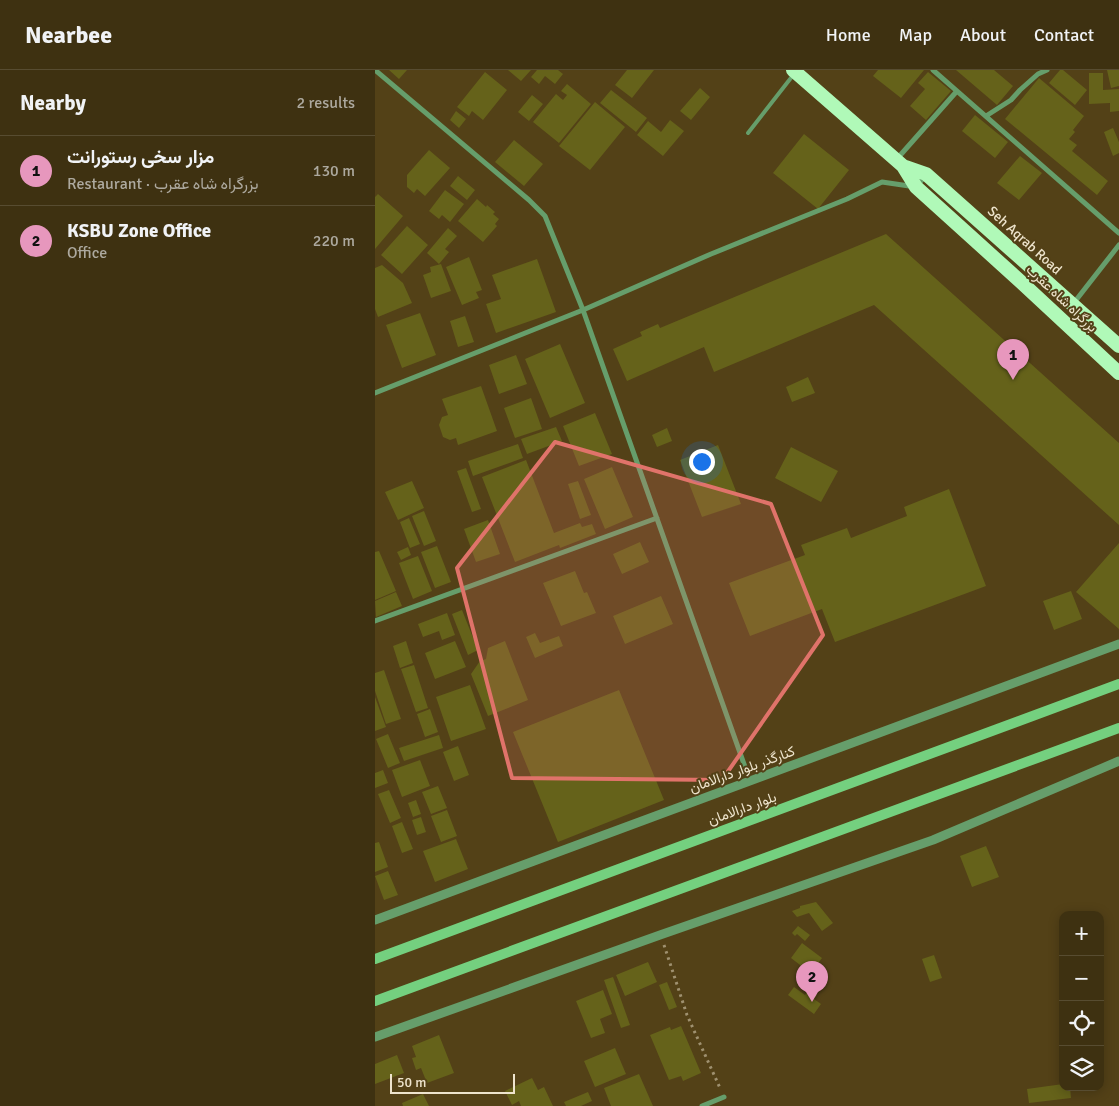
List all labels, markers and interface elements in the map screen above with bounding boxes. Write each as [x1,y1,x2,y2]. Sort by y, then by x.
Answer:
text: Nearbee [25,20,112,50]
text: Home [826,24,871,46]
text: Map [899,24,932,46]
text: About [960,24,1006,46]
text: Contact [1034,24,1094,46]
text: Nearby [20,90,86,116]
text: 2 results [296,93,355,113]
text: مزار سخی رستورانت [67,145,214,169]
text: 1 [32,161,40,181]
text: 130 m [313,161,355,181]
text: Restaurant · بزرگراه شاه عقرب [67,174,259,194]
street label: Seh Aqrab Road [984,203,1065,278]
text: KSBU Zone Office [67,219,211,243]
text: 2 [32,231,40,251]
text: 220 m [313,231,355,251]
text: Office [67,243,107,263]
street label: بزرگراه شاه عقرب [1022,261,1101,336]
pin: 1 [997,339,1029,380]
your location [689,449,715,475]
street label: کنارگذر بلوار دارالامان [687,742,797,796]
street label: بلوار دارالامان [706,788,779,829]
map controls [1059,911,1104,1091]
button: + [1059,911,1104,956]
button: − [1059,956,1104,1001]
pin: 2 [796,961,828,1002]
button: locate [1059,1001,1104,1046]
button: layers [1059,1046,1104,1091]
scale bar [390,1071,515,1094]
text: 50 m [397,1074,426,1091]

